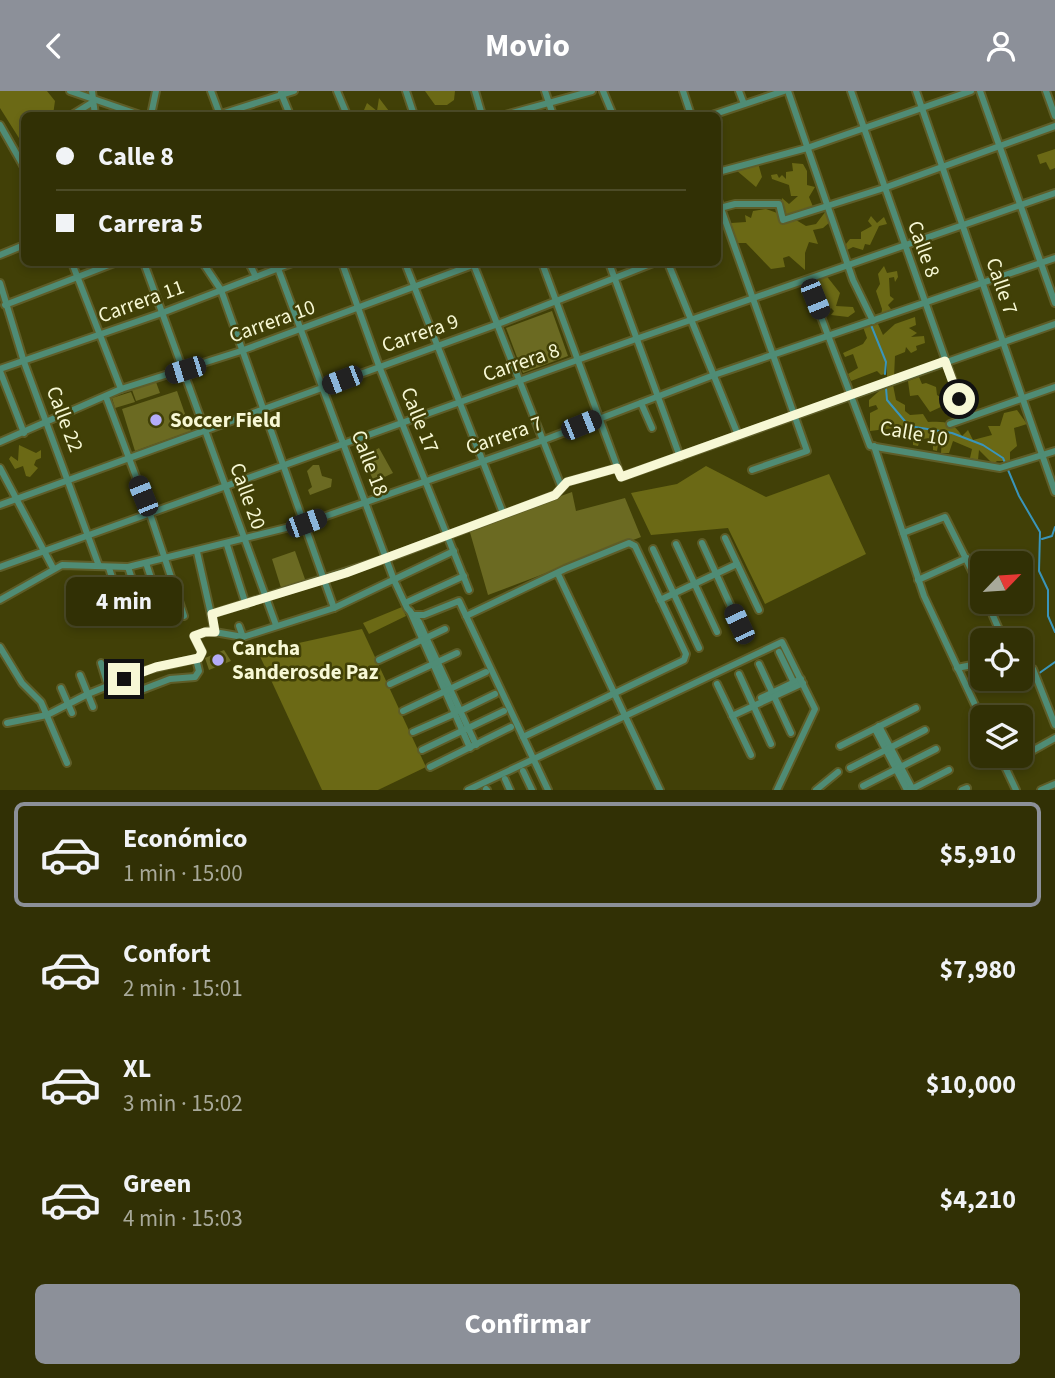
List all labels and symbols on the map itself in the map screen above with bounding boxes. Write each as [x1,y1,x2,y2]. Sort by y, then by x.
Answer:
street label: Calle 8 [900,216,948,282]
street label: Calle 7 [978,254,1026,318]
street label: Carrera 11 [94,272,188,330]
car [798,276,833,322]
street label: Carrera 10 [225,292,319,350]
street label: Carrera 9 [378,306,462,360]
street label: Carrera 8 [479,335,563,389]
car [162,354,209,386]
car [319,363,366,397]
street label: Calle 22 [39,382,91,456]
street label: Calle 17 [393,382,447,458]
route start [943,383,975,415]
place label: Soccer Field [170,405,281,435]
car [558,407,605,443]
street label: Carrera 7 [462,408,546,462]
marker: Soccer Field [148,412,164,428]
street label: Calle 10 [878,412,950,454]
street label: Calle 18 [344,426,396,500]
street label: Calle 20 [222,459,274,533]
car [126,473,161,519]
car [283,506,330,540]
north arrow [970,551,1032,614]
callout: 4 min [66,577,182,627]
car [721,601,758,647]
place label: Cancha Sanderosde Paz [232,633,379,687]
marker: Cancha Sanderosde Paz [210,652,226,668]
route end [108,663,140,695]

